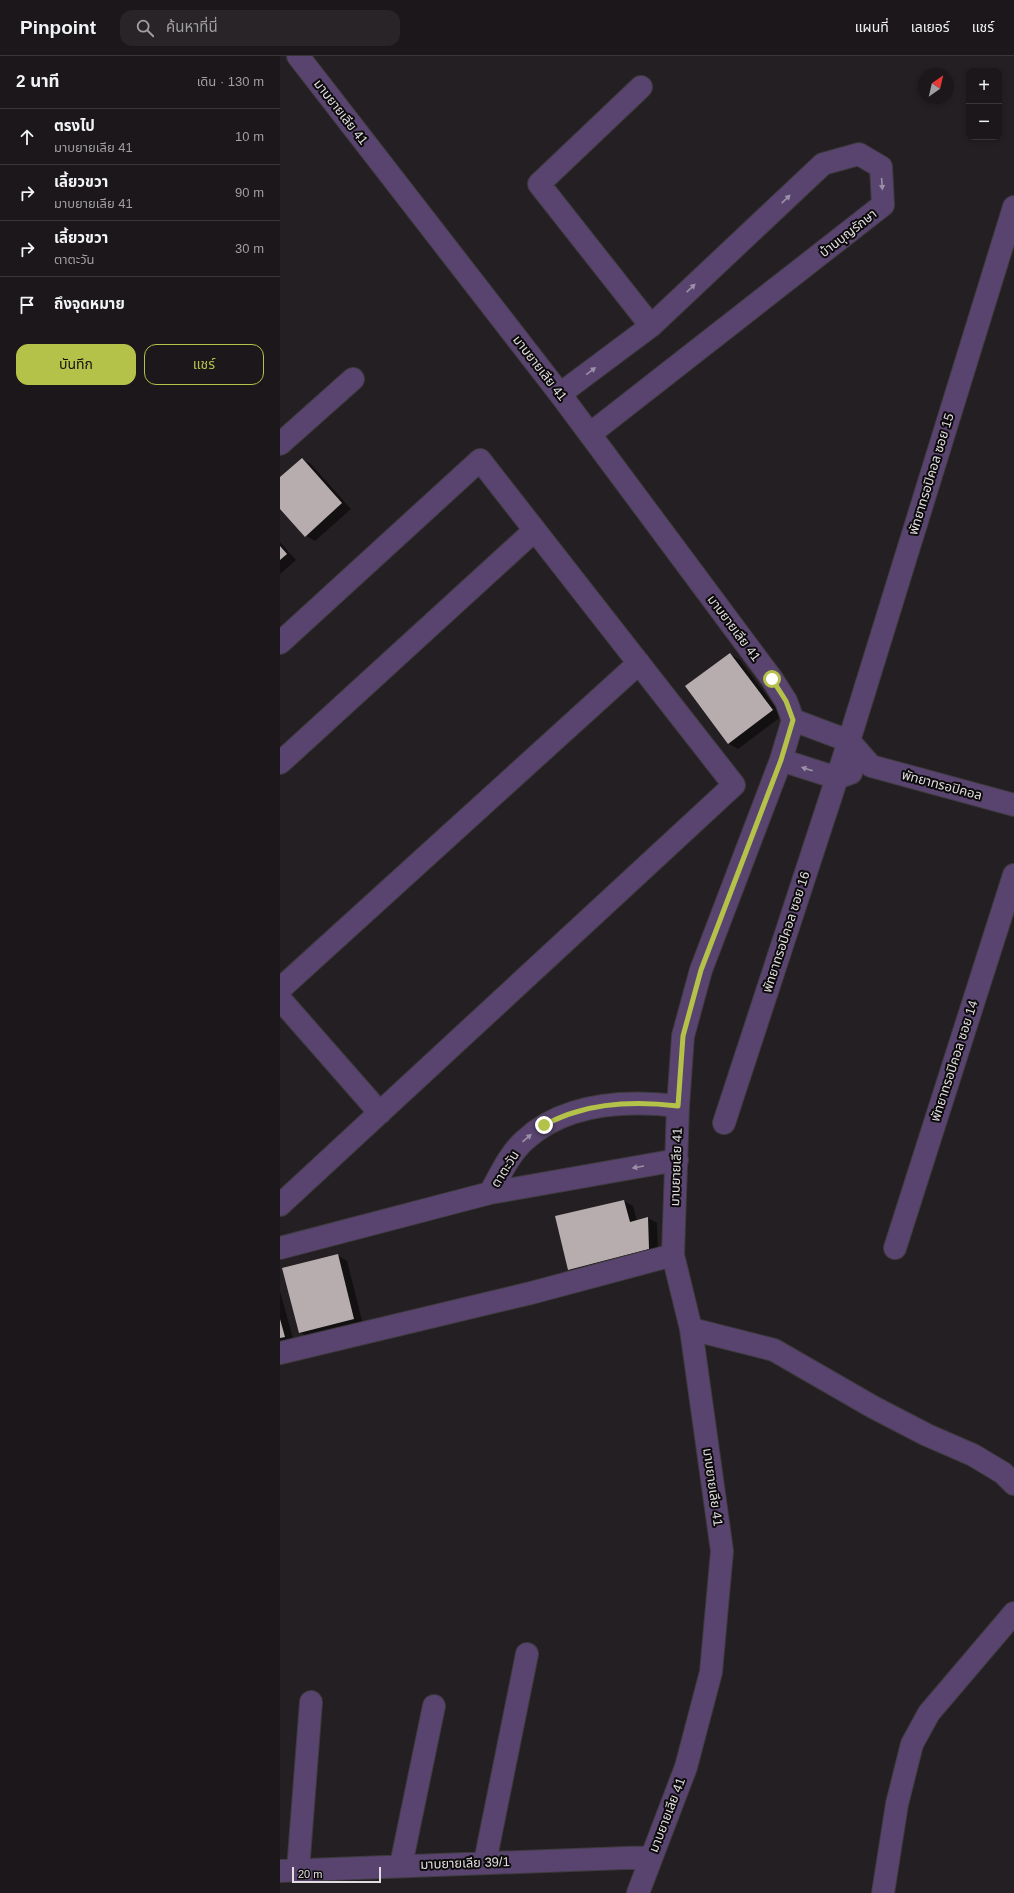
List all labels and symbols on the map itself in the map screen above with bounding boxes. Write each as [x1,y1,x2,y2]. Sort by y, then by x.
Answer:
north arrow [918,68,954,104]
street label: มาบยายเลีย 41 [311,76,371,148]
one-way arrow [878,178,885,190]
one-way arrow [781,194,791,204]
street label: บ้านบุญรักษา [816,206,880,260]
one-way arrow [686,283,696,293]
street label: มาบยายเลีย 41 [510,332,570,404]
one-way arrow [586,367,597,375]
street label: พัทยาทรอปิคอล ซอย 15 [905,411,957,537]
street label: มาบยายเลีย 41 [704,592,764,664]
route start [763,670,781,688]
one-way arrow [801,766,813,772]
street label: พัทยาทรอปิคอล [900,767,984,803]
street label: พัทยาทรอปิคอล ซอย 16 [759,870,813,994]
street label: พัทยาทรอปิคอล ซอย 14 [927,999,981,1123]
route end [535,1116,553,1134]
street label: มาบยายเลีย 41 [667,1127,685,1207]
one-way arrow [523,1134,532,1143]
street label: ตาตะวัน [488,1148,522,1190]
one-way arrow [632,1164,644,1170]
street label: มาบยายเลีย 41 [700,1447,726,1527]
street label: มาบยายเลีย 41 [646,1776,688,1854]
street label: มาบยายเลีย 39/1 [420,1854,510,1872]
scale bar [292,1865,381,1884]

